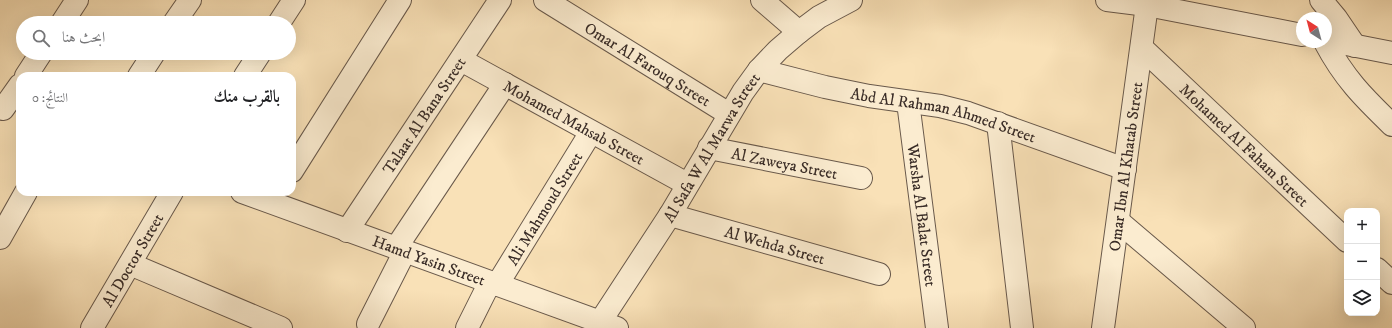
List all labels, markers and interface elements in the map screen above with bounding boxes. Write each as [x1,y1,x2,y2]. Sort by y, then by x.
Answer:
north arrow [1296,12,1332,48]
search box [16,16,296,60]
street label: Omar Al Farouq Street [581,18,714,111]
icon: search [30,27,52,49]
text: ابحث هنا [62,28,105,47]
street label: Talaat Al Bana Street [379,53,471,178]
street label: Al Safa W Al Marwa Street [659,69,765,226]
street label: Mohamed Mahsab Street [500,76,648,170]
street label: Mohamed Al Faham Street [1175,80,1313,211]
street label: Omar Ibn Al Khatab Street [1105,81,1147,253]
street label: Abd Al Rahman Ahmed Street [849,84,1038,147]
text: بالقرب منك [214,86,280,108]
text: النتائج: 0 [32,90,68,106]
street label: Warsha Al Balat Street [902,142,941,288]
street label: Al Zaweya Street [729,144,839,184]
street label: Ali Mahmoud Street [503,149,587,269]
map controls [1344,208,1380,316]
button: + [1344,208,1380,244]
street label: Al Doctor Street [98,210,168,311]
street label: Al Wehda Street [722,222,827,269]
street label: Hamd Yasin Street [370,231,488,290]
button: − [1344,244,1380,280]
button: layers [1344,280,1380,316]

